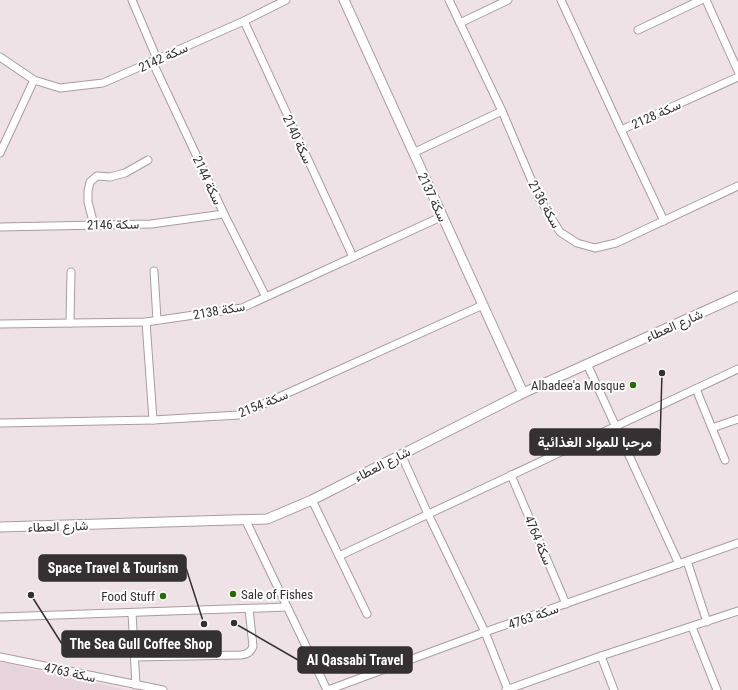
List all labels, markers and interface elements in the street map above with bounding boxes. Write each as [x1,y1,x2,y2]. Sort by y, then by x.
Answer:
street label: سكة 2142 [136,40,190,75]
street label: سكة 2128 [629,97,683,132]
street label: سكة 2140 [280,112,315,166]
street label: سكة 2144 [190,153,225,207]
street label: سكة 2137 [415,170,450,224]
street label: سكة 2136 [525,178,564,231]
street label: سكة 2146 [87,217,139,232]
street label: سكة 2138 [192,299,246,322]
street label: شارع العطاء [643,306,706,346]
place label: Albadee'a Mosque [531,378,625,393]
marker: Albadee'a Mosque [628,380,638,390]
street label: سكة 2154 [236,387,290,420]
callout: مرحبا للمواد الغذائية [530,429,660,455]
text: مرحبا للمواد الغذائية [538,434,653,451]
street label: شارع العطاء [352,444,414,487]
street label: سكة 4764 [521,513,556,567]
street label: شارع العطاء [27,518,89,537]
callout: Space Travel & Tourism [39,555,186,581]
text: Space Travel & Tourism [48,560,178,576]
place label: Sale of Fishes [241,587,313,602]
place label: Food Stuff [101,589,155,604]
marker: Sale of Fishes [228,589,238,599]
marker: Food Stuff [158,591,168,601]
street label: سكة 4763 [506,601,560,632]
callout: The Sea Gull Coffee Shop [62,631,221,657]
text: The Sea Gull Coffee Shop [70,636,212,652]
callout: Al Qassabi Travel [298,647,412,673]
text: Al Qassabi Travel [306,652,404,668]
street label: سكة 4763 [43,660,97,685]

